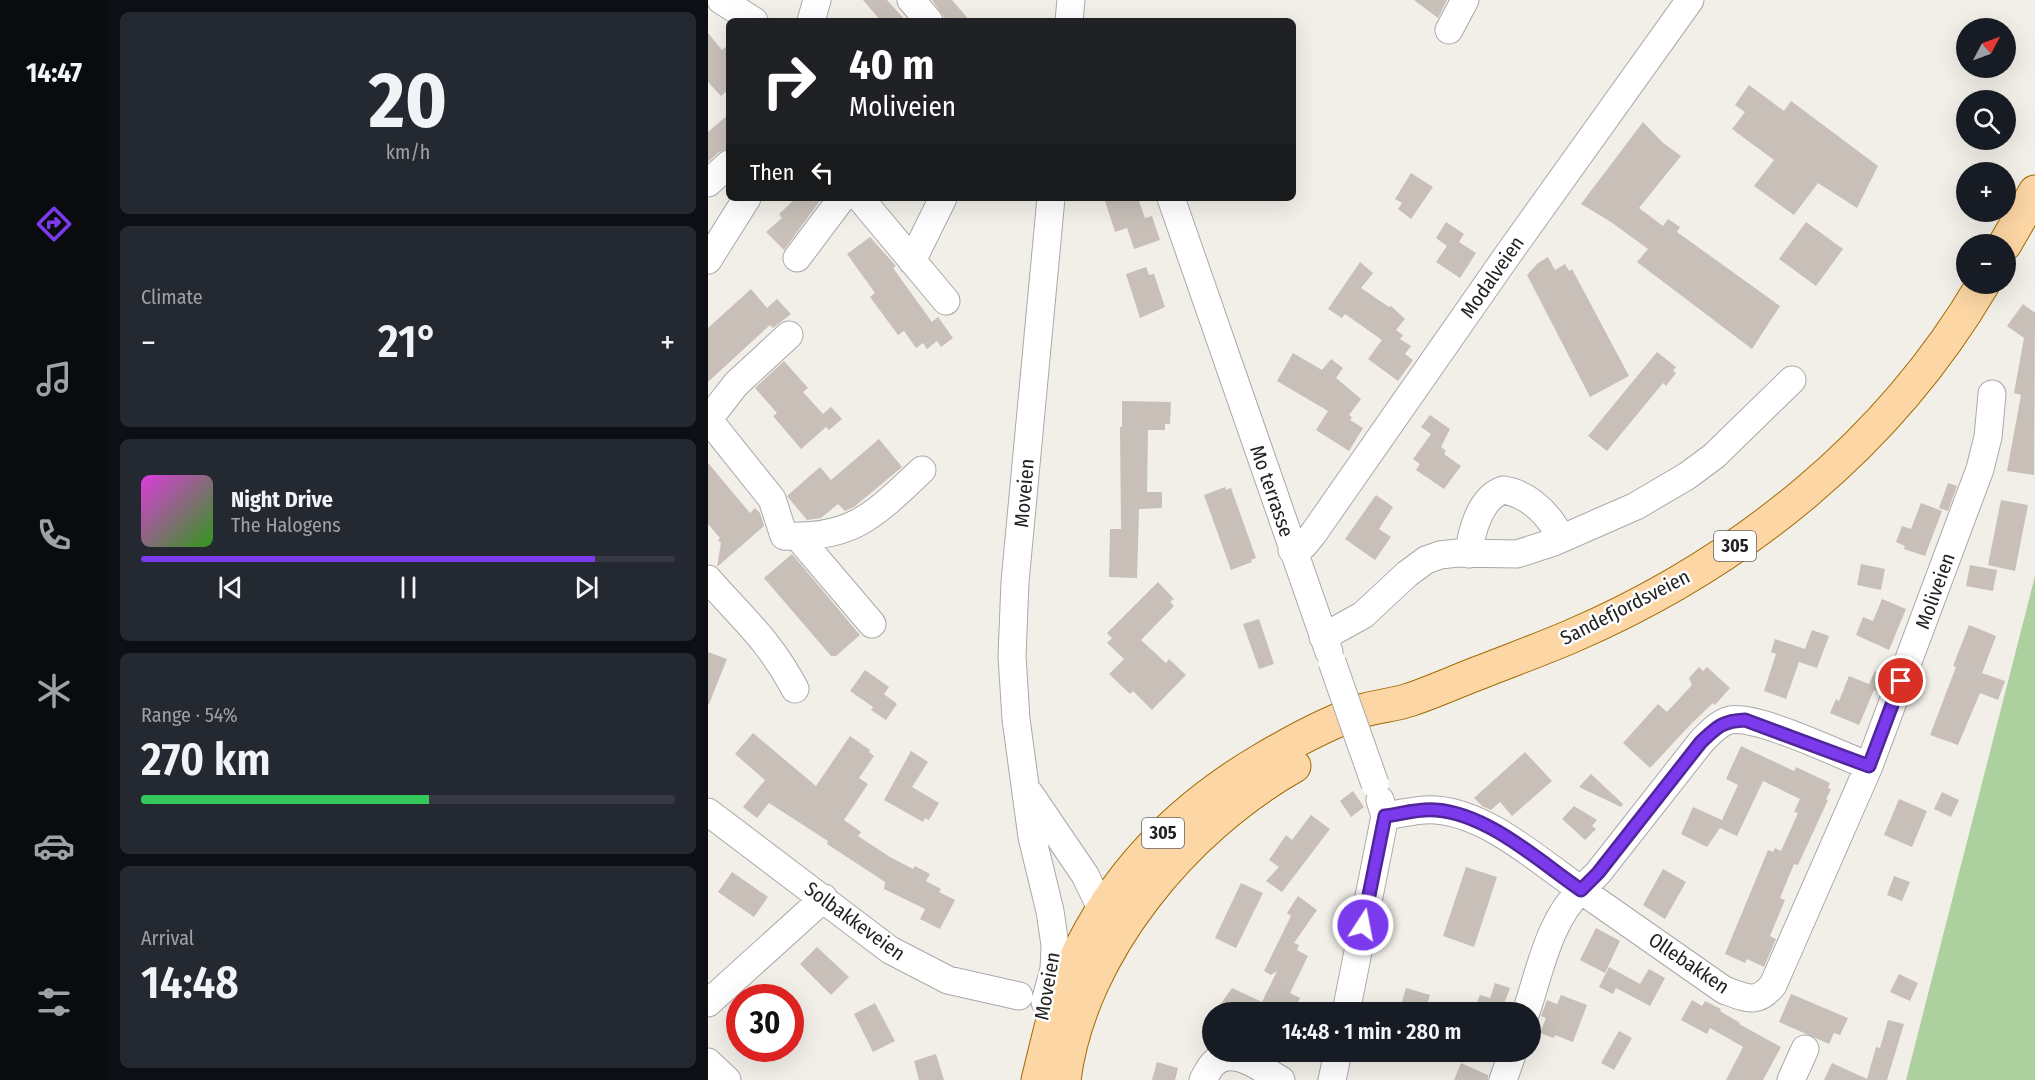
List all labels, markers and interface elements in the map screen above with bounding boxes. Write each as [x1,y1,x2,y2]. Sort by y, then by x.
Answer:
north arrow [1956,18,2016,78]
map controls [1956,18,2016,294]
text: 40 m [849,40,934,90]
icon: right [750,42,828,120]
text: 20 [369,54,447,148]
text: 14:47 [26,57,82,89]
button: search [1956,90,2016,150]
text: Moliveien [849,91,956,123]
text: km/h [386,140,430,164]
icon: left [806,156,839,189]
text: Then [750,159,794,186]
button: + [1956,162,2016,222]
icon: directions [33,203,75,245]
street label: Modalveien [1455,231,1529,323]
button: − [1956,234,2016,294]
text: Climate [141,285,203,309]
text: 21° [378,315,438,369]
text: − [141,323,156,363]
text: + [660,323,675,363]
icon: music [33,358,75,400]
street label: Mo terrasse [1245,442,1299,540]
street label: Moveien [1009,458,1039,528]
text: Night Drive [231,486,333,513]
text: The Halogens [231,513,341,537]
icon: phone [33,514,75,556]
road number: 305 [1714,531,1756,561]
street label: Moliveien [1910,550,1960,632]
street label: Sandefjordsveien [1556,564,1694,650]
icon: previous [214,571,247,604]
icon: pause [392,571,425,604]
icon: next [570,571,603,604]
pin [1875,655,1926,706]
icon: arrive [1884,664,1917,697]
icon: climate [33,670,75,712]
text: Range · 54% [141,703,238,727]
text: 270 km [141,733,271,787]
road number: 305 [1142,818,1184,848]
icon: car [33,825,75,867]
street label: Solbakkeveien [800,876,910,966]
position arrow [1331,893,1395,957]
text: Arrival [141,926,194,950]
street label: Ollebakken [1644,927,1734,999]
street label: Moveien [1029,950,1065,1022]
text: 14:48 [141,956,239,1010]
icon: filters [33,981,75,1023]
speed limit sign: 30 [726,984,804,1062]
text: 14:48 · 1 min · 280 m [1282,1018,1461,1045]

